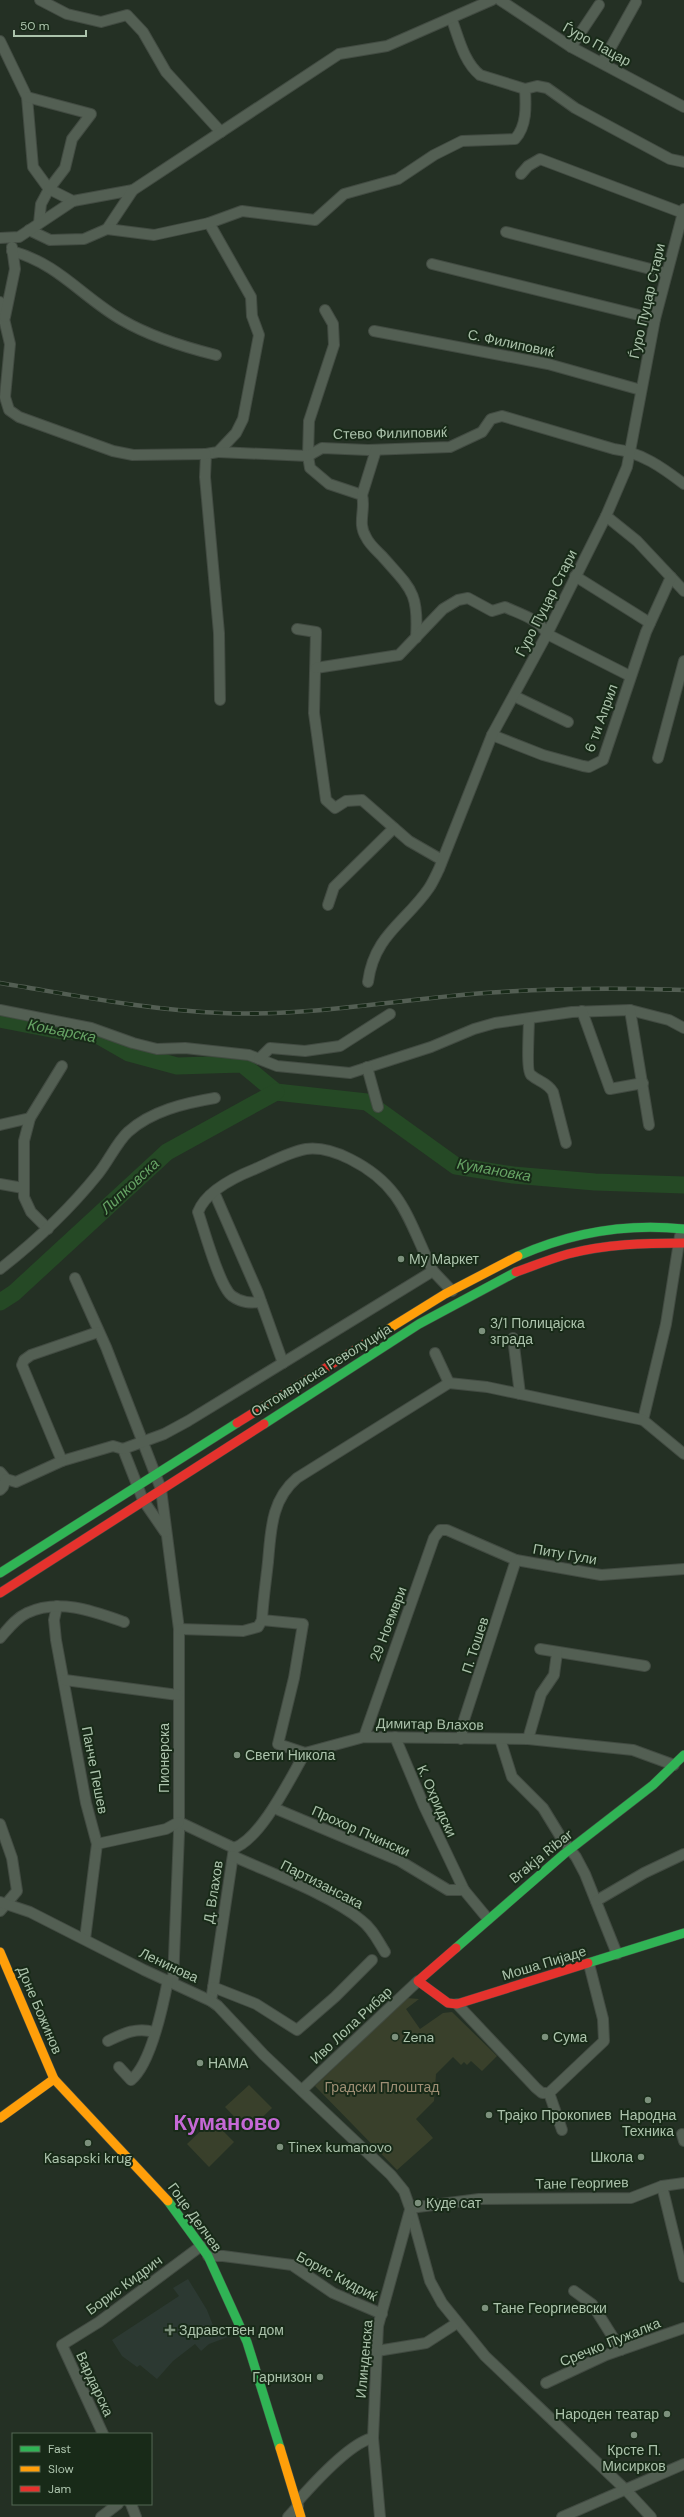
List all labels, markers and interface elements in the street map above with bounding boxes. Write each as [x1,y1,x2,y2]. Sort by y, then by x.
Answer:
scale bar [14,12,86,38]
text: 50 m [20,18,49,34]
street label: Ѓуро Пацар [560,18,634,70]
street label: Ѓуро Пуцар Стари [625,242,669,360]
street label: С. Филиповиќ [466,325,557,361]
street label: Стево Филиповиќ [333,423,448,443]
street label: Ѓуро Пуцар Стари [511,546,581,660]
street label: 6 ти Април [580,681,622,755]
water label: Коњарска [26,1015,98,1047]
water label: Липковска [96,1154,163,1219]
water label: Кумановка [456,1154,532,1186]
place label: Му Маркет [409,1250,480,1268]
marker: Му Маркет [396,1254,406,1264]
place label: 3/1 Полицајска зграда [490,1314,585,1348]
street label: Октомвриска Револуција [248,1319,395,1421]
marker: 3/1 Полицајска зграда [477,1326,487,1336]
street label: Питу Гули [532,1540,598,1568]
street label: 29 Ноември [365,1584,411,1664]
street label: П. Тошев [457,1615,493,1675]
street label: Димитар Влахов [376,1714,484,1734]
street label: Пионерска [155,1723,173,1793]
street label: Панче Пешев [78,1725,112,1815]
place label: Свети Никола [245,1746,336,1764]
marker: Свети Никола [232,1750,242,1760]
street label: К. Охридски [413,1762,461,1840]
street label: Прохор Пчински [309,1801,413,1861]
street label: Brakja Ribar [506,1825,576,1887]
street label: Партизансака [278,1855,367,1913]
street label: Д. Влахов [199,1859,227,1925]
street label: Моша Пијаде [500,1942,588,1984]
street label: Ленинова [137,1944,202,1987]
street label: Доне Божинов [13,1963,67,2057]
street label: Иво Лола Рибар [306,1982,396,2068]
place label: Zena [403,2028,434,2046]
place label: Сума [553,2028,588,2046]
marker: Zena [390,2032,400,2042]
marker: Сума [540,2032,550,2042]
place label: НАМА [208,2054,249,2072]
marker: НАМА [195,2058,205,2068]
park label: Градски Плоштад [325,2078,439,2096]
marker: Народна Техника [643,2095,653,2105]
place label: Трајко Прокопиев [497,2106,612,2124]
place label: Народна Техника [620,2106,677,2140]
district label: Куманово [174,2108,281,2137]
marker: Трајко Прокопиев [484,2110,494,2120]
marker: Kasapski krug [83,2138,93,2148]
place label: Tinex kumanovo [288,2138,392,2156]
marker: Tinex kumanovo [275,2142,285,2152]
place label: Школа [590,2148,633,2166]
place label: Kasapski krug [44,2149,132,2167]
marker: Школа [636,2152,646,2162]
street label: Тане Георгиев [535,2173,629,2193]
street label: Гоце Делчев [164,2179,226,2255]
place label: Куде сат [426,2194,482,2212]
marker: Куде сат [413,2198,423,2208]
street label: Борис Кидриќ [293,2247,381,2305]
street label: Борис Кидрич [82,2251,166,2319]
place label: Тане Георгиевски [493,2299,607,2317]
marker: Тане Георгиевски [480,2303,490,2313]
street label: Сречко Пужалка [557,2314,663,2370]
street label: Илинденска [352,2319,376,2399]
place label: Здравствен дом [179,2321,284,2339]
marker: Здравствен дом [164,2324,176,2336]
street label: Вардарска [72,2349,118,2420]
place label: Гарнизон [252,2368,312,2386]
marker: Гарнизон [315,2372,325,2382]
place label: Народен театар [555,2405,659,2423]
marker: Народен театар [662,2409,672,2419]
marker: Крсте П. Мисирков [629,2430,639,2440]
legend [12,2433,152,2505]
text: Fast [48,2441,71,2457]
place label: Крсте П. Мисирков [602,2441,666,2475]
text: Slow [48,2461,74,2477]
text: Jam [48,2481,71,2497]

